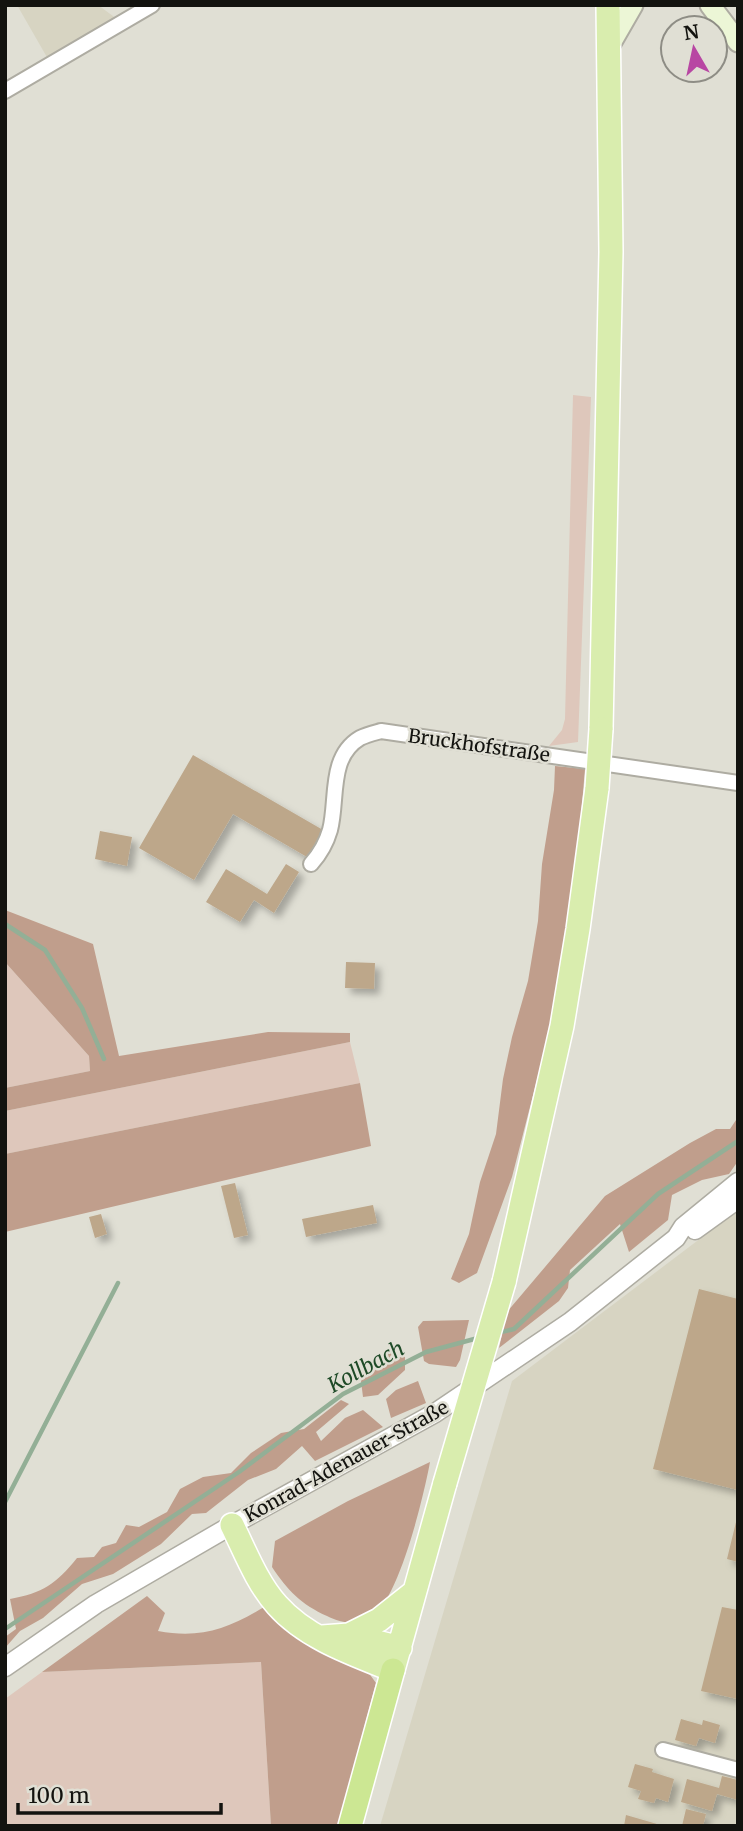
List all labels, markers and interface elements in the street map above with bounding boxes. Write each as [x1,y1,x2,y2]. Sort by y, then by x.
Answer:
north arrow [659,14,729,84]
text: N [682,19,701,45]
street label: Bruckhofstraße [407,723,551,767]
water label: Kollbach [322,1335,409,1399]
street label: Konrad-Adenauer-Straße [240,1395,452,1527]
scale bar [18,1772,220,1816]
text: 100 m [28,1782,90,1809]

